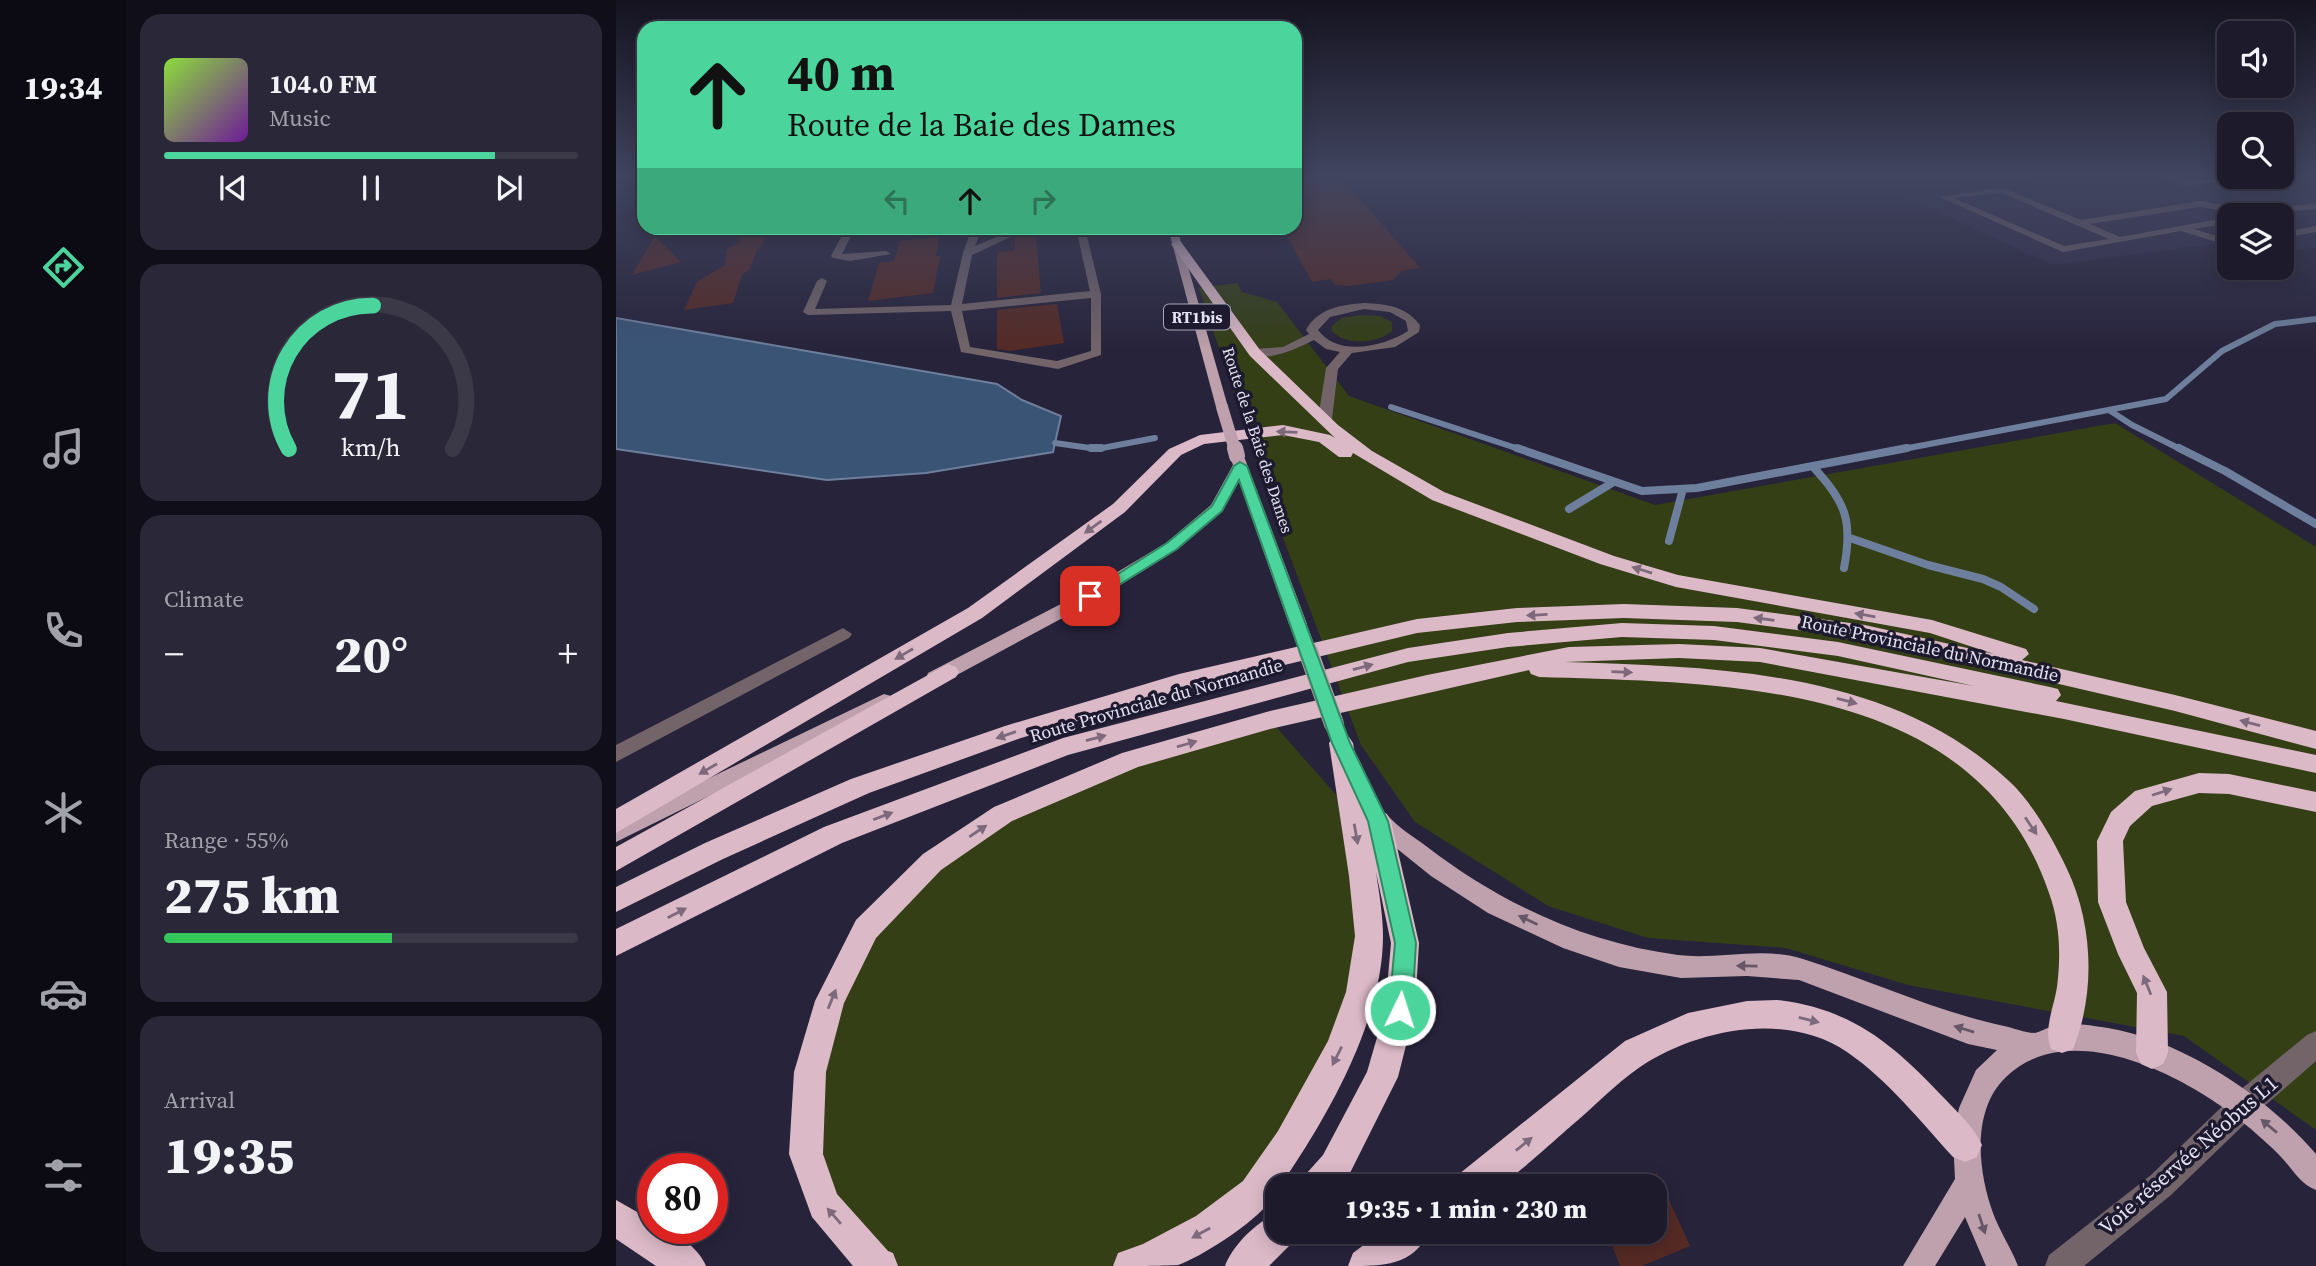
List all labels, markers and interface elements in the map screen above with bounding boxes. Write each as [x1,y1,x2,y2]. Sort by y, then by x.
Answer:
map controls [2217,21,2294,280]
button: sound [2217,21,2294,98]
text: 40 m [787,39,895,106]
icon: ahead [672,49,763,140]
text: 19:34 [24,66,102,110]
text: 104.0 FM [269,66,377,102]
text: Music [269,102,331,134]
text: Route de la Baie des Dames [787,103,1176,147]
button: search [2217,112,2294,189]
icon: previous [214,169,252,207]
icon: pause [352,169,390,207]
icon: next [490,169,528,207]
icon: left [878,182,916,220]
icon: ahead [951,182,989,220]
icon: right [1024,182,1062,220]
button: layers [2217,203,2294,280]
icon: directions [39,243,88,292]
road number: RT1bis [1164,304,1230,330]
text: 71 [332,344,410,443]
street label: Route de la Baie des Dames [1217,344,1299,536]
icon: music [39,424,88,473]
one-way arrow [1276,426,1298,437]
text: km/h [341,429,401,463]
one-way arrow [1084,520,1102,534]
one-way arrow [1632,565,1653,575]
pin [1060,566,1120,626]
icon: arrive [1071,577,1109,615]
text: Climate [164,583,244,615]
icon: phone [39,606,88,655]
one-way arrow [1526,609,1548,620]
street label: Route Provinciale du Normandie [1799,609,2061,687]
one-way arrow [1854,609,1876,620]
one-way arrow [1753,613,1775,624]
text: 20° [334,618,408,689]
text: − [164,628,184,680]
text: + [558,628,578,680]
one-way arrow [895,648,914,660]
street label: Route Provinciale du Normandie [1026,652,1286,748]
one-way arrow [1353,661,1374,671]
one-way arrow [1611,667,1633,678]
one-way arrow [1837,697,1858,707]
one-way arrow [2239,717,2261,728]
one-way arrow [996,730,1017,741]
one-way arrow [1086,733,1107,743]
one-way arrow [1177,738,1198,748]
one-way arrow [698,763,717,775]
one-way arrow [2152,786,2173,796]
icon: climate [39,788,88,837]
one-way arrow [872,810,893,821]
one-way arrow [2024,817,2038,835]
one-way arrow [1351,823,1362,845]
text: Range · 55% [164,824,289,856]
one-way arrow [969,824,987,838]
text: 275 km [164,859,340,930]
one-way arrow [667,907,687,918]
one-way arrow [1518,914,1538,926]
one-way arrow [1736,960,1758,972]
icon: car [39,969,88,1018]
position arrow [1363,973,1437,1047]
one-way arrow [2142,975,2153,996]
one-way arrow [826,988,837,1009]
one-way arrow [1798,1015,1820,1026]
one-way arrow [1953,1024,1974,1034]
one-way arrow [1331,1046,1342,1066]
street label: Voie réservée Néobus L1 [2092,1069,2284,1241]
text: Arrival [164,1084,235,1116]
one-way arrow [2260,1118,2278,1134]
text: 19:35 [164,1119,294,1190]
one-way arrow [1514,1136,1532,1151]
icon: filters [39,1151,88,1200]
speed limit sign: 80 [637,1153,728,1244]
text: 19:35 · 1 min · 230 m [1345,1191,1587,1227]
one-way arrow [827,1208,842,1225]
one-way arrow [1977,1214,1988,1235]
one-way arrow [1191,1227,1210,1239]

